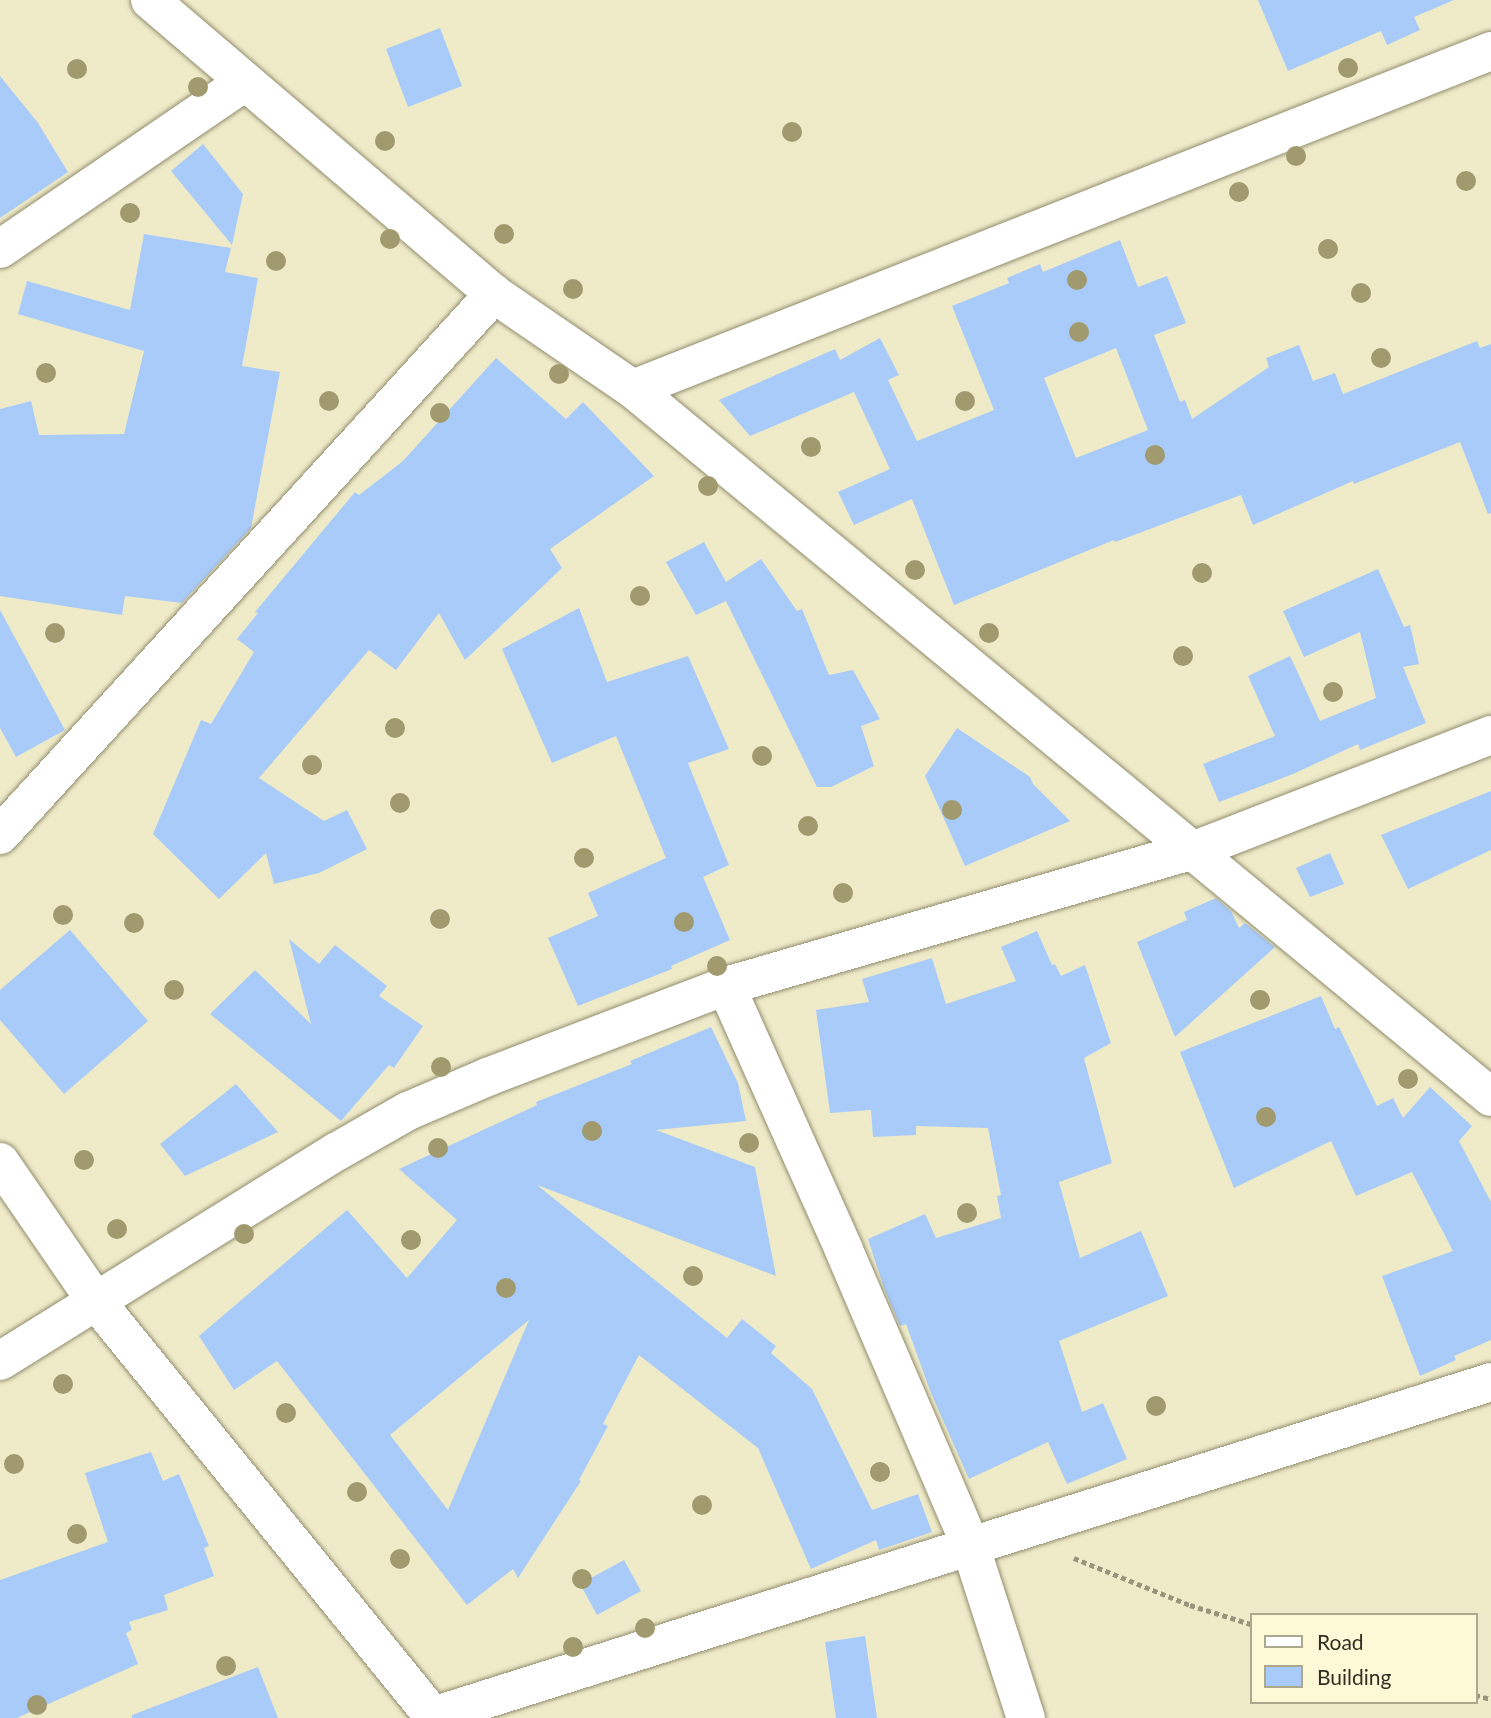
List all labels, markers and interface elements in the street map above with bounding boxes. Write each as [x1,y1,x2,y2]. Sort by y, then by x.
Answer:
legend [1250,1613,1477,1704]
text: Road [1317,1629,1364,1654]
text: Building [1317,1664,1392,1689]

